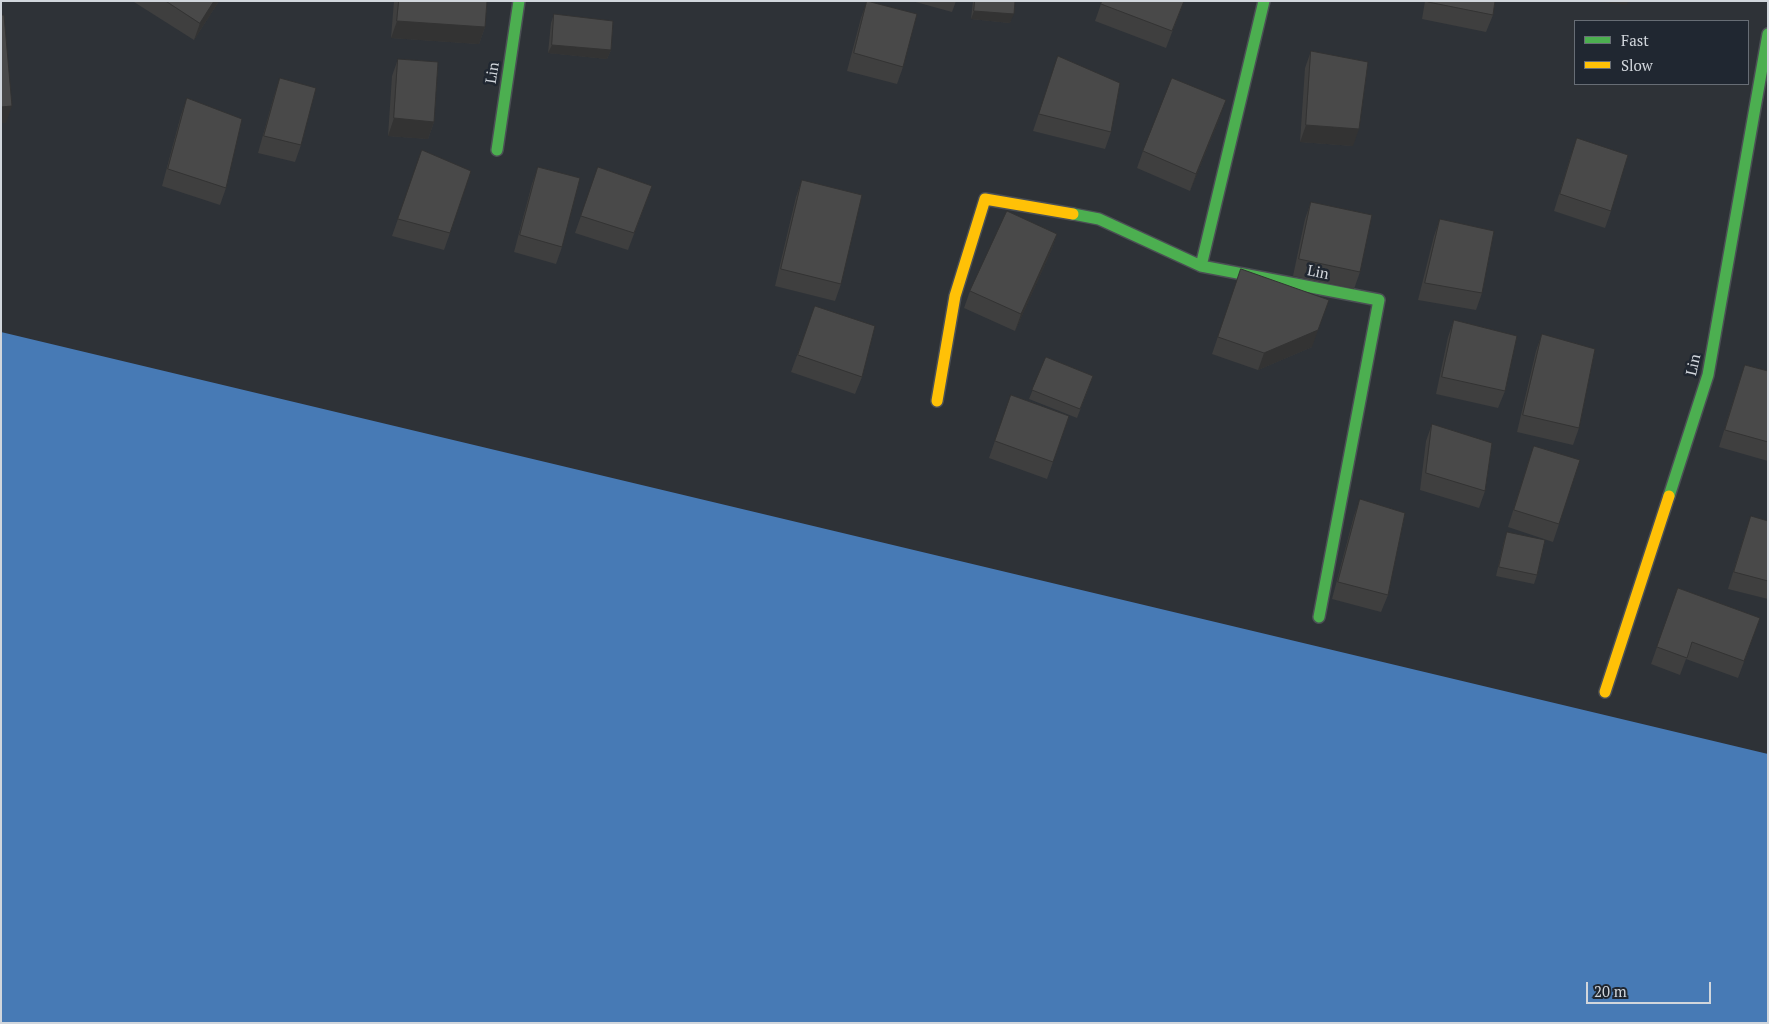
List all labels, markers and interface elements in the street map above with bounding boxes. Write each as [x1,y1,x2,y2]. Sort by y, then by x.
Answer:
legend [1574,20,1749,85]
text: Fast [1621,30,1649,50]
text: Slow [1621,55,1653,75]
street label: Lin [482,61,504,85]
street label: Lin [1306,262,1330,284]
street label: Lin [1683,352,1705,378]
scale bar [1589,972,1714,1004]
text: 20 m [1594,981,1627,1001]

